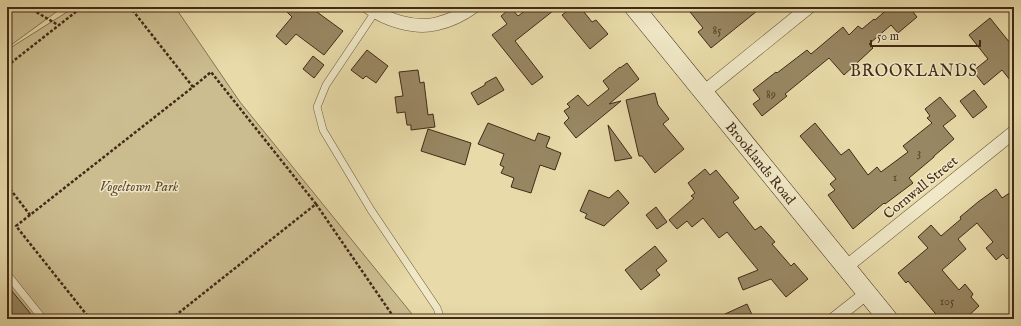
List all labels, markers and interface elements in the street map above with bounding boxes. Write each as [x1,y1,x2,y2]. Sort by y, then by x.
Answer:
scale bar [871,22,980,48]
house number: 85 [712,23,722,38]
text: 50 m [877,29,899,44]
district label: BROOKLANDS [850,62,978,82]
house number: 89 [766,87,776,102]
street label: Brooklands Road [721,118,799,209]
house number: 3 [917,145,921,160]
street label: Cornwall Street [880,152,962,223]
house number: 1 [893,170,897,185]
park label: Vogeltown Park [100,178,179,197]
house number: 105 [940,294,955,309]

